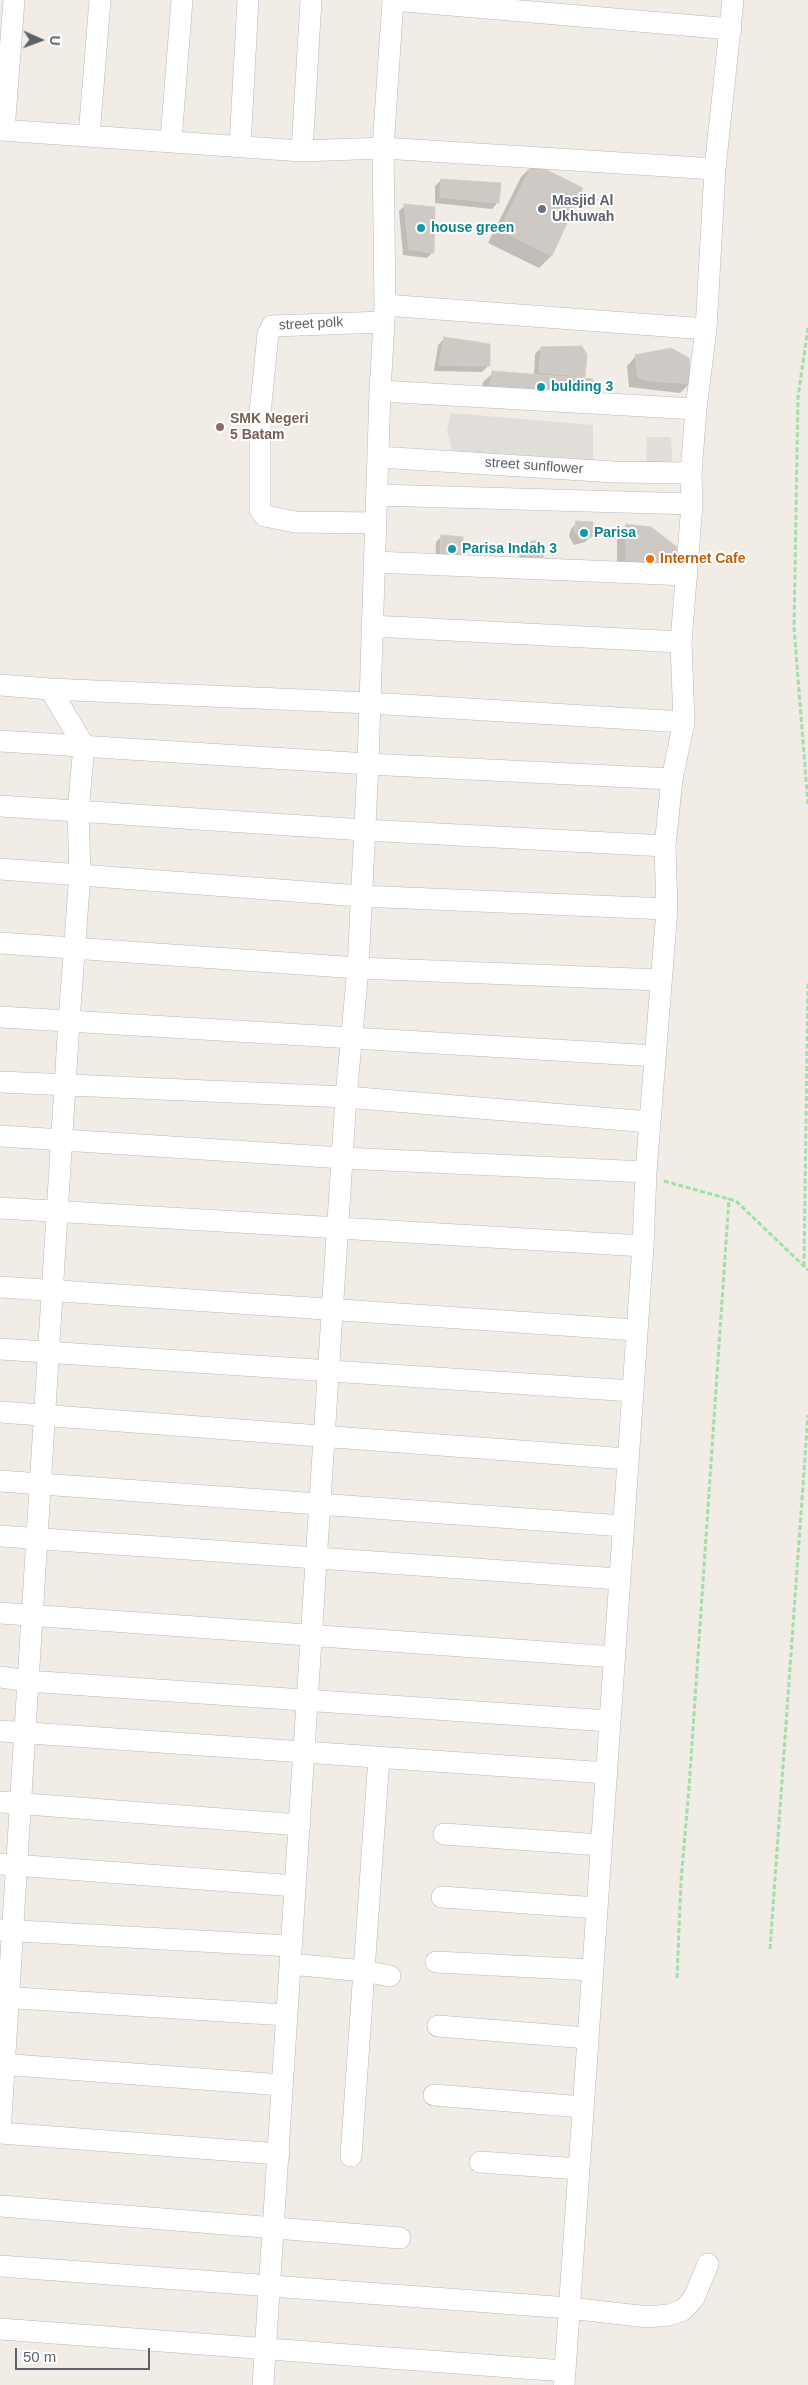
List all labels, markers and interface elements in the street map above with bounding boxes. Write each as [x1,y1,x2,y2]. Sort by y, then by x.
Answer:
north arrow [15,15,65,65]
text: U [47,35,63,46]
place label: Masjid Al Ukhuwah [552,193,614,226]
marker: Masjid Al Ukhuwah [536,203,548,215]
place label: house green [431,220,514,236]
marker: house green [415,222,427,234]
street label: street polk [278,314,344,334]
place label: bulding 3 [551,379,613,395]
marker: bulding 3 [535,381,547,393]
place label: SMK Negeri 5 Batam [230,411,309,444]
marker: SMK Negeri 5 Batam [214,421,226,433]
street label: street sunflower [484,454,584,478]
place label: Parisa [594,525,636,541]
marker: Parisa [578,527,590,539]
place label: Parisa Indah 3 [462,541,557,557]
marker: Parisa Indah 3 [446,543,458,555]
place label: Internet Cafe [660,551,746,567]
marker: Internet Cafe [644,553,656,565]
scale bar [18,2338,152,2370]
text: 50 m [23,2348,56,2365]

